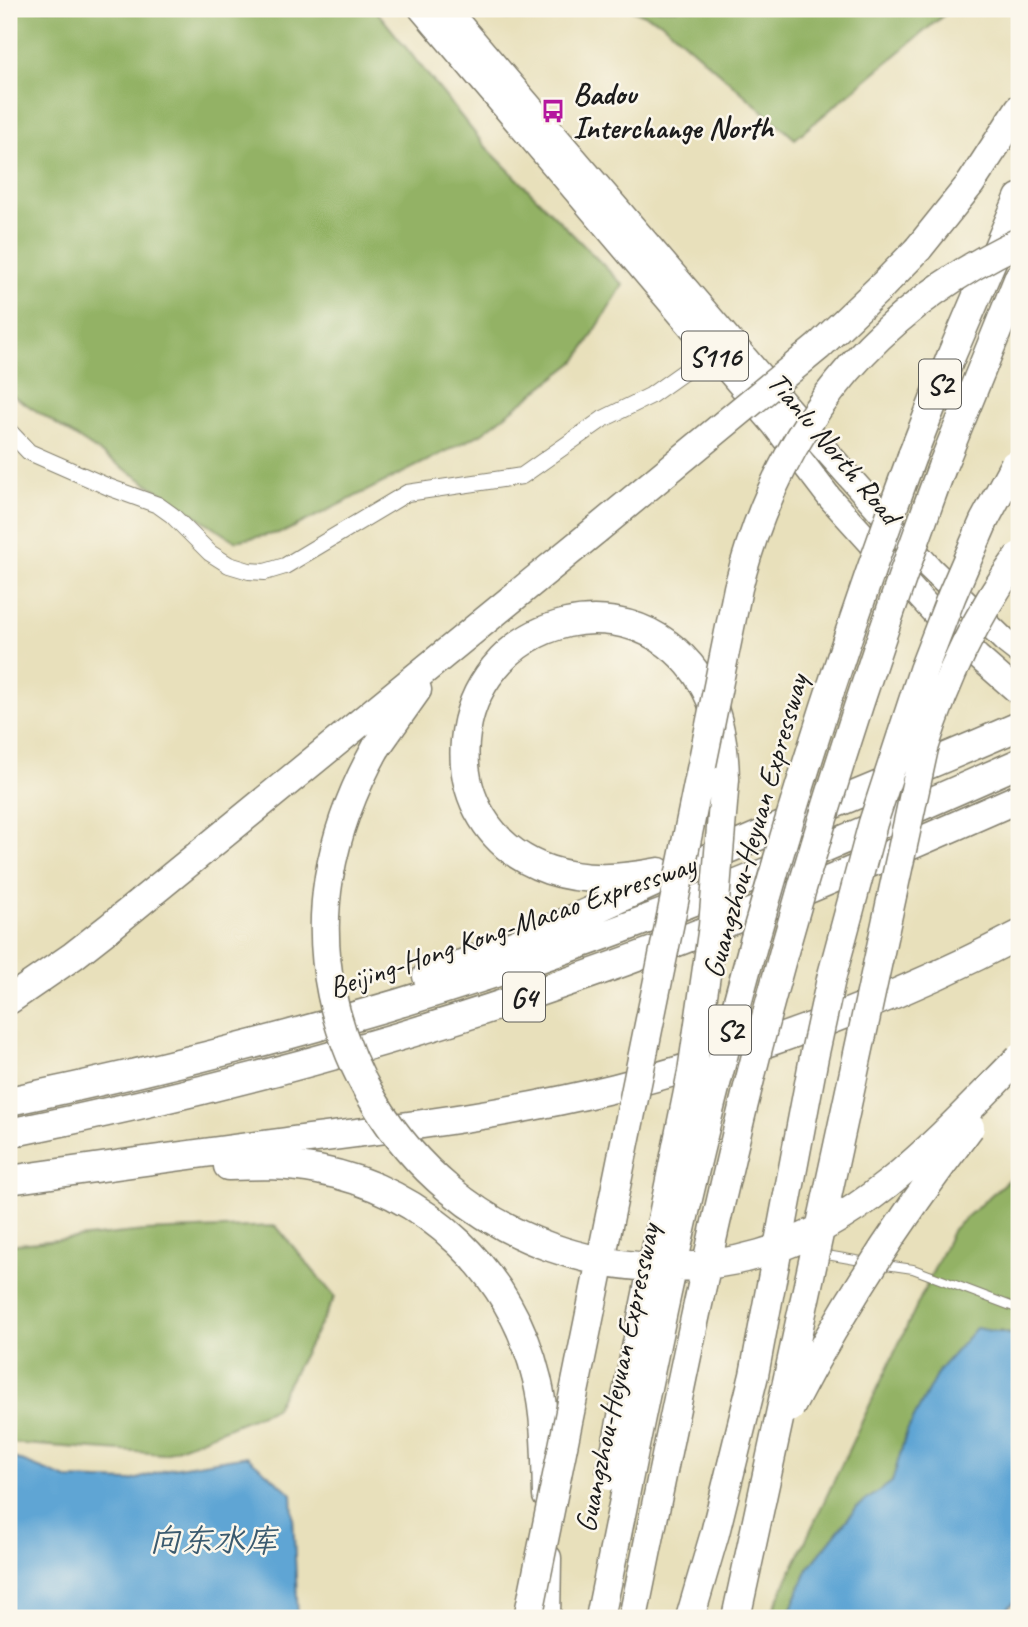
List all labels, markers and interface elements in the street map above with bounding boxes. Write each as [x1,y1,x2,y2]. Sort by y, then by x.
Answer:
place label: Badou Interchange North [573,75,775,147]
bus stop icon: Badou Interchange North [539,97,567,125]
road number: S116 [682,332,748,380]
road number: S2 [919,360,961,408]
street label: Tianlu North Road [759,364,912,535]
street label: Guangzhou-Heyuan Expressway [693,667,817,982]
street label: Beijing-Hong Kong-Macao Expressway [324,845,702,1007]
road number: G4 [503,972,545,1021]
road number: S2 [709,1006,751,1054]
street label: Guangzhou-Heyuan Expressway [566,1218,669,1536]
water label: 向东水库 [149,1520,280,1561]

